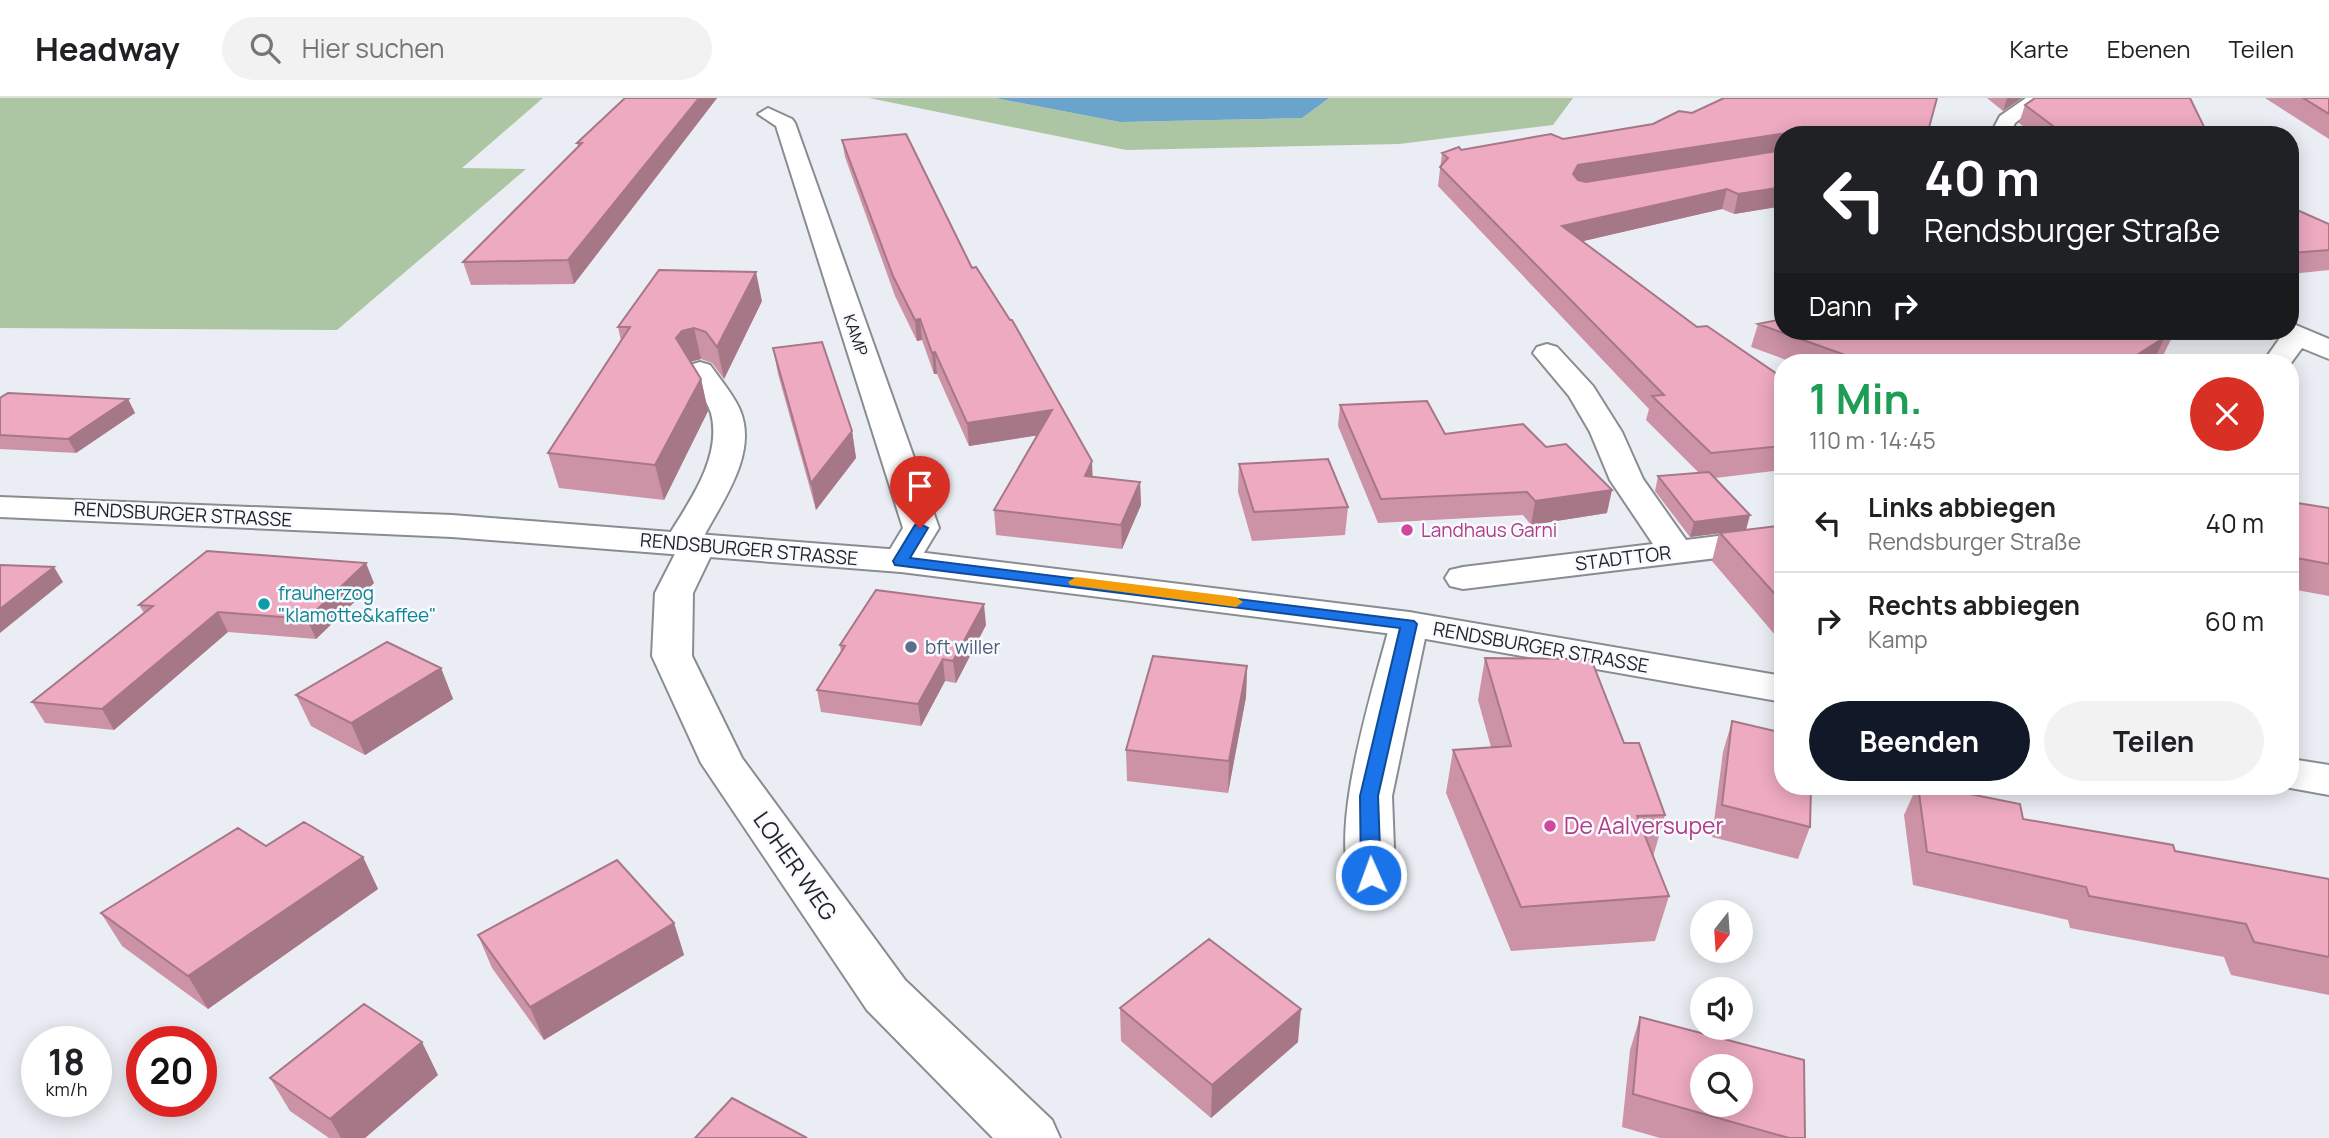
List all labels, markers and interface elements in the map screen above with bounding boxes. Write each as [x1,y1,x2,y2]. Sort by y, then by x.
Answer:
search box [222,17,712,80]
text: Headway [35,26,180,71]
icon: search [246,29,284,67]
text: Hier suchen [302,30,445,66]
text: Karte [2009,32,2069,65]
text: Ebenen [2107,32,2190,65]
text: Teilen [2228,32,2294,65]
text: 40 m [1924,144,2040,211]
icon: left [1809,154,1900,245]
text: Rendsburger Straße [1924,208,2221,252]
icon: right [1886,287,1924,325]
text: Dann [1809,288,1872,324]
street label: KAMP [839,311,873,359]
text: 1 Min. [1809,369,1923,427]
button: close [2190,377,2264,451]
text: 110 m · 14:45 [1809,424,1936,456]
pin [890,456,950,528]
icon: arrive [901,467,939,505]
text: Links abbiegen [1868,489,2056,525]
street label: RENDSBURGER STRASSE [73,495,293,533]
icon: left [1809,504,1847,542]
text: 40 m [2206,505,2264,541]
place label: Landhaus Garni [1421,517,1557,543]
marker: Landhaus Garni [1399,522,1415,538]
text: Rendsburger Straße [1868,525,2081,557]
street label: RENDSBURGER STRASSE [639,527,859,571]
street label: STADTTOR [1573,539,1673,577]
place label: frauherzog "klamotte&kaffee" [278,580,437,628]
text: Rechts abbiegen [1868,587,2080,623]
marker: frauherzog "klamotte&kaffee" [256,596,272,612]
icon: right [1809,602,1847,640]
text: 60 m [2205,603,2264,639]
street label: RENDSBURGER STRASSE [1431,615,1651,679]
text: Kamp [1868,623,1928,655]
place label: bft willer [925,634,1000,660]
marker: bft willer [903,639,919,655]
button: Beenden [1809,701,2030,781]
button: Teilen [2044,701,2264,781]
street label: LOHER WEG [747,805,845,926]
place label: De Aalversuper [1564,809,1724,841]
marker: De Aalversuper [1542,818,1558,834]
position arrow [1334,838,1408,912]
north arrow [1690,900,1754,962]
map controls [1690,900,1753,1117]
button: sound [1690,977,1753,1040]
speed limit sign: 20 [126,1026,217,1117]
text: 18 [48,1038,85,1086]
button: search [1690,1054,1753,1117]
text: km/h [46,1077,87,1101]

